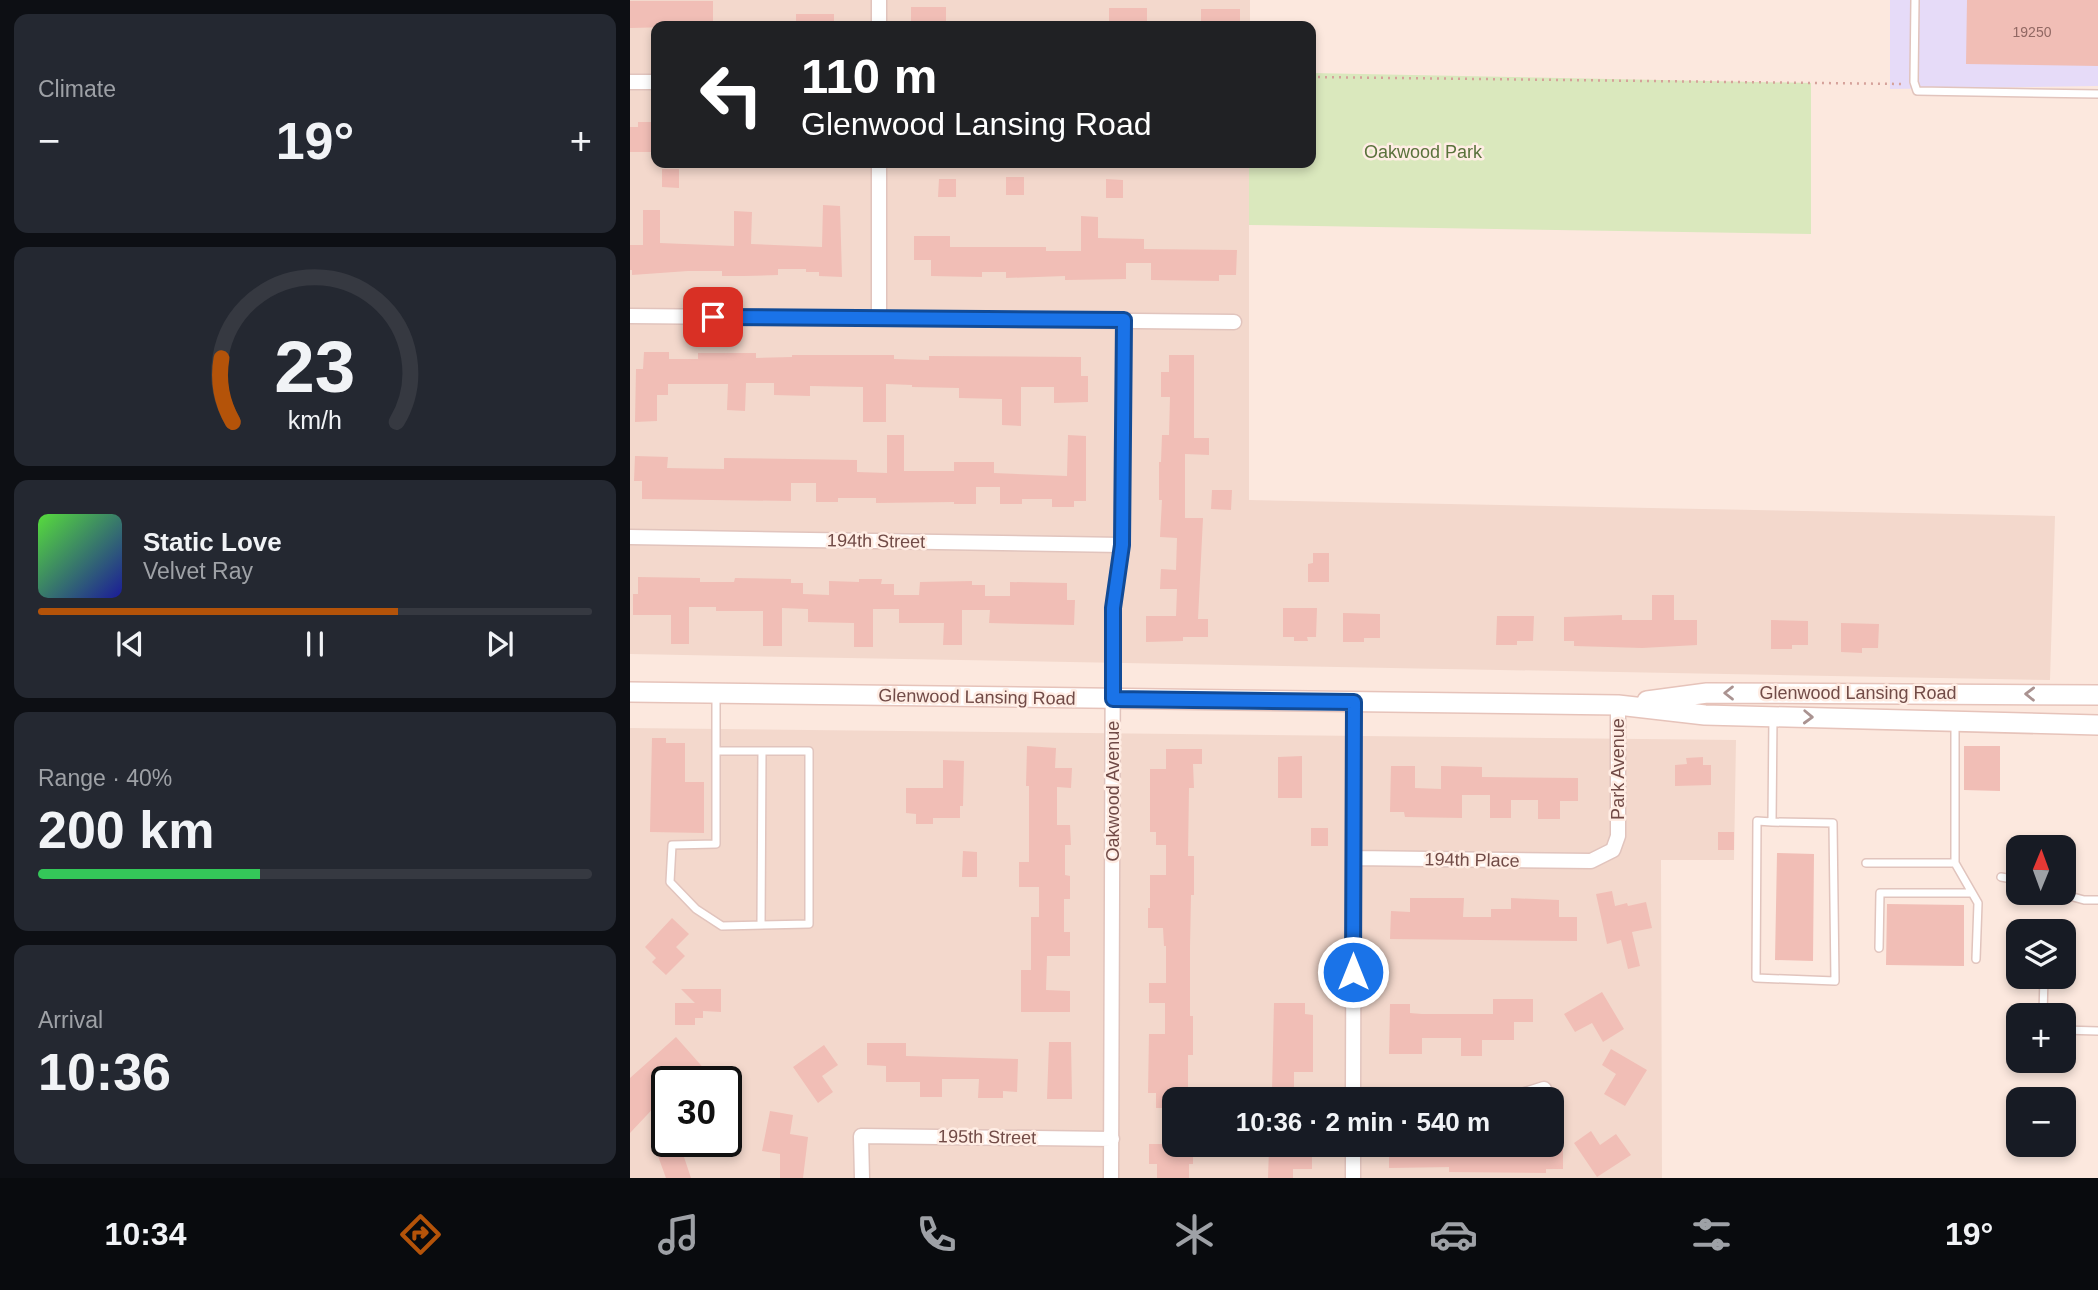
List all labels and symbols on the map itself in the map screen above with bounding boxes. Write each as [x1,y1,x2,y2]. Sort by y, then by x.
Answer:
house number: 19250 [2013,24,2052,40]
park label: Oakwood Park [1364,142,1483,162]
pin [683,287,743,347]
street label: 194th Street [827,530,925,552]
street label: Glenwood Lansing Road [1759,683,1957,703]
street label: Glenwood Lansing Road [878,685,1076,709]
one-way arrow [1723,685,1734,701]
one-way arrow [2024,686,2035,702]
one-way arrow [1803,710,1814,725]
street label: Park Avenue [1608,718,1628,820]
street label: Oakwood Avenue [1103,721,1123,861]
north arrow [2006,835,2076,905]
street label: 194th Place [1424,849,1520,871]
position arrow [1316,935,1390,1009]
speed limit sign: 30 [651,1066,742,1157]
street label: 195th Street [938,1126,1036,1148]

